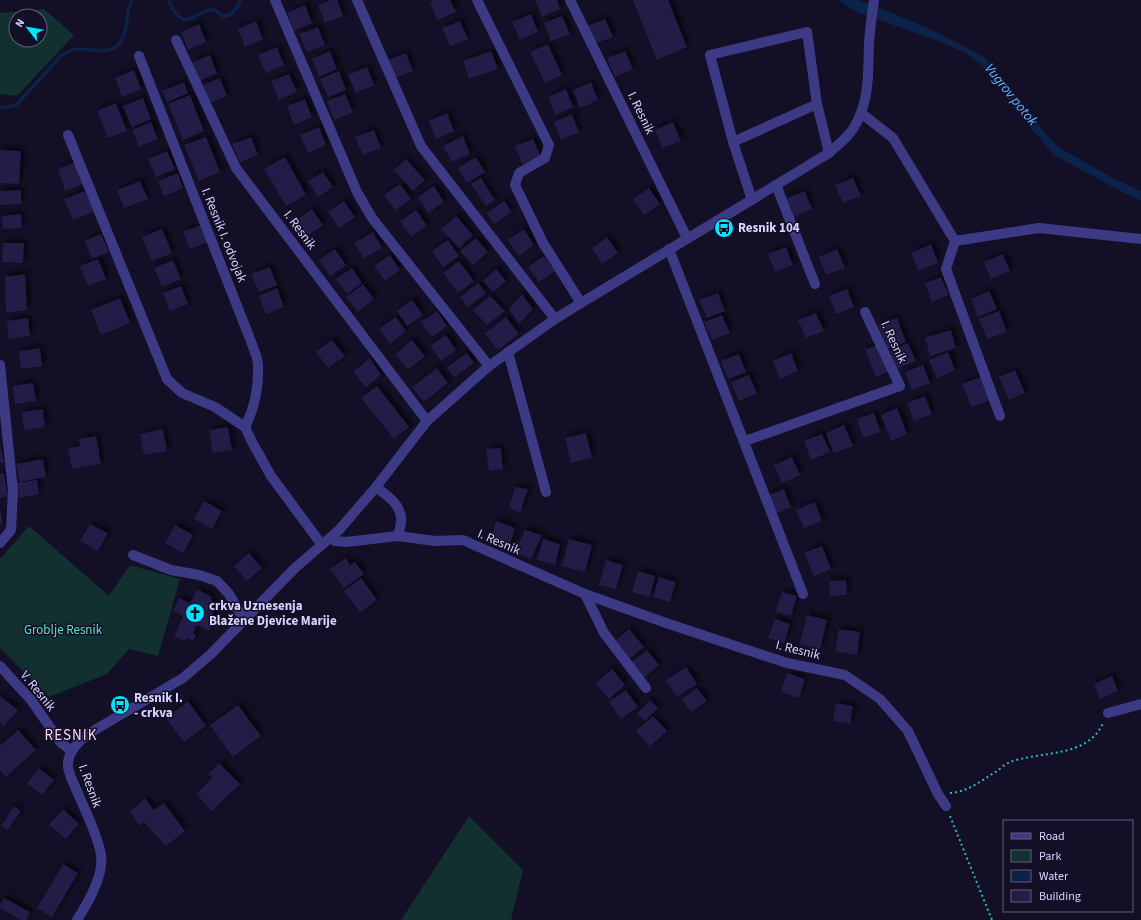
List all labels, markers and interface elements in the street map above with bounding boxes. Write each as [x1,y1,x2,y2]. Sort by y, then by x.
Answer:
north arrow [8,8,48,48]
text: N [12,16,28,30]
water label: Vugrov potok [980,60,1043,131]
street label: I. Resnik [623,89,659,138]
street label: I. Resnik I. odvojak [197,185,251,286]
street label: I. Resnik [279,207,321,254]
bus stop icon: Resnik 104 [713,217,735,239]
place label: Resnik 104 [738,219,800,237]
street label: I. Resnik [876,318,912,367]
street label: I. Resnik [475,525,524,560]
place label: crkva Uznesenja Blažene Djevice Marije [209,597,337,630]
church icon: crkva Uznesenja Blažene Djevice Marije [184,602,206,624]
park label: Groblje Resnik [24,621,103,639]
street label: I. Resnik [774,636,823,664]
street label: V. Resnik [16,667,60,716]
place label: Resnik I. - crkva [134,689,183,722]
bus stop icon: Resnik I. - crkva [109,694,131,716]
district label: RESNIK [45,725,97,746]
street label: I. Resnik [74,762,106,811]
legend [1003,820,1133,912]
text: Road [1039,828,1065,845]
text: Park [1039,848,1061,865]
text: Water [1039,868,1069,885]
text: Building [1039,888,1081,905]

